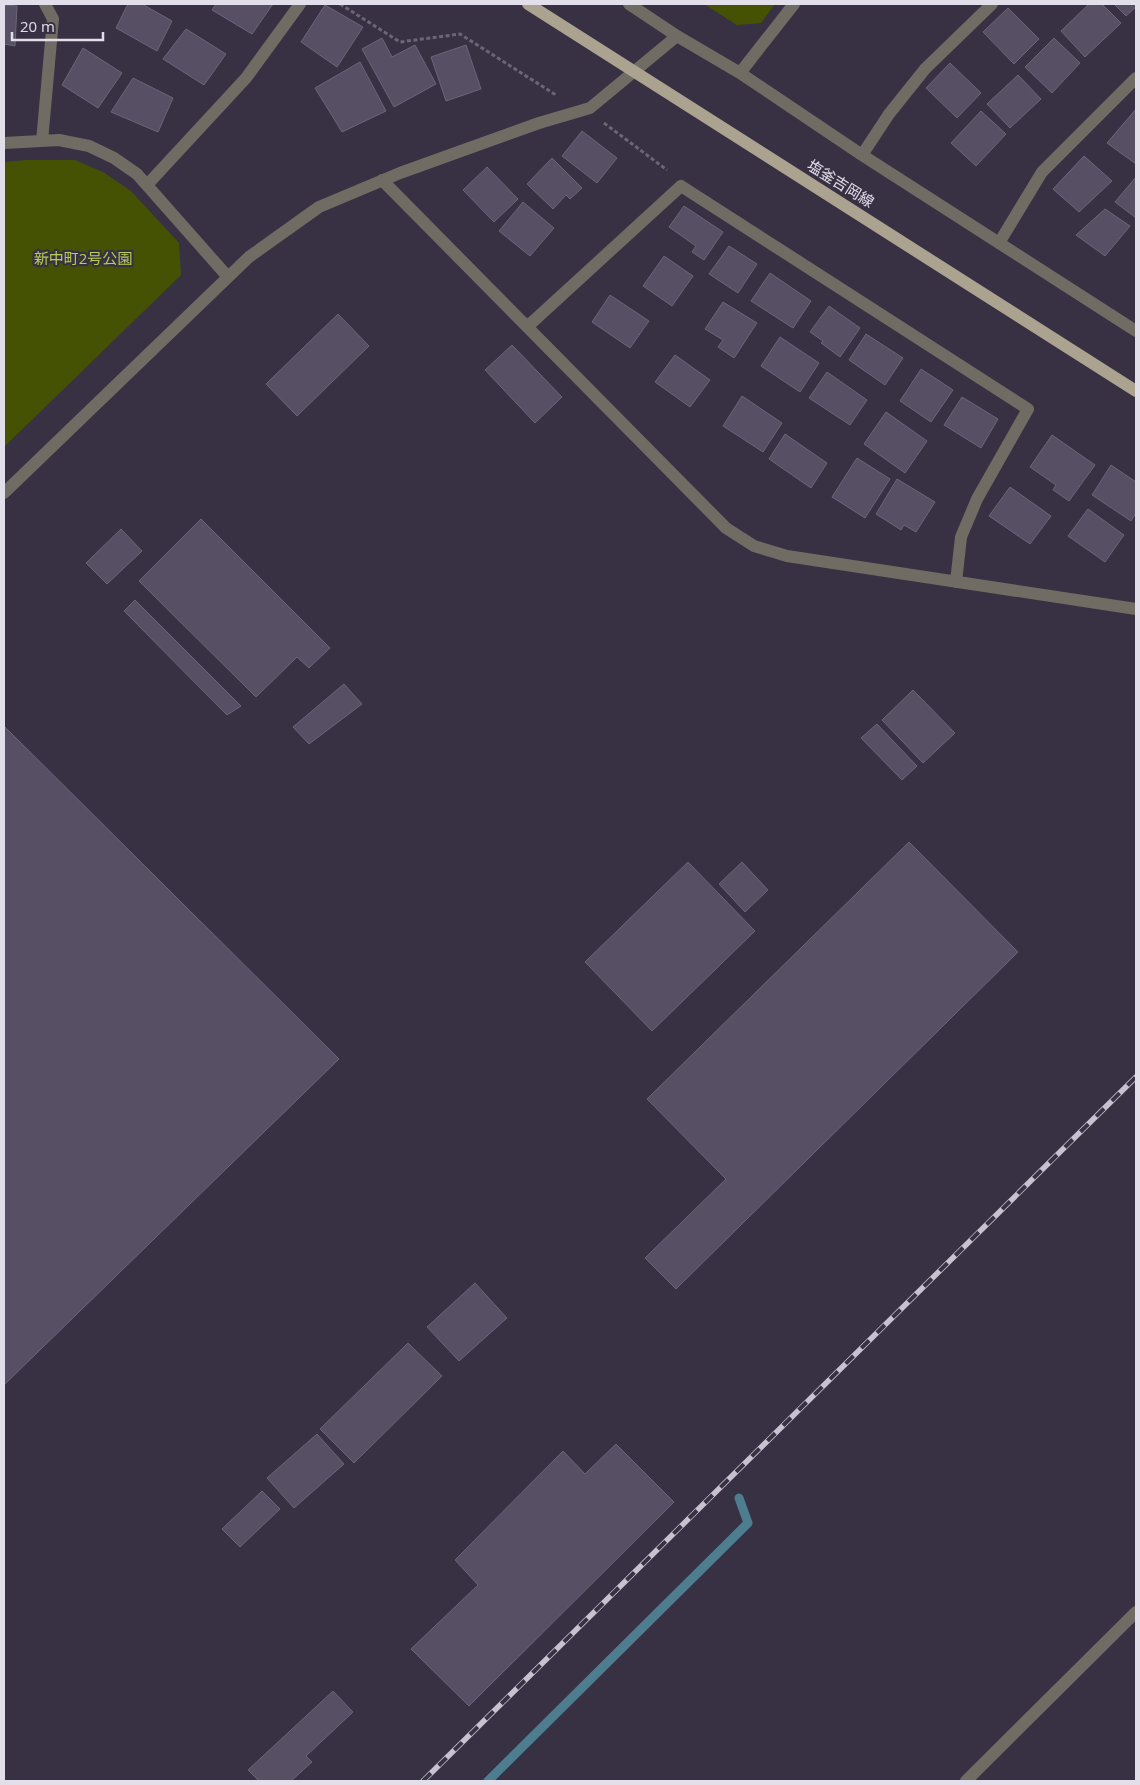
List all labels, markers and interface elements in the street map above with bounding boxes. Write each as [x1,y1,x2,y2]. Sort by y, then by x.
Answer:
scale bar [12,10,104,42]
text: 20 m [20,16,55,36]
street label: 塩釜吉岡線 [804,155,878,211]
park label: 新中町2号公園 [34,248,132,268]

